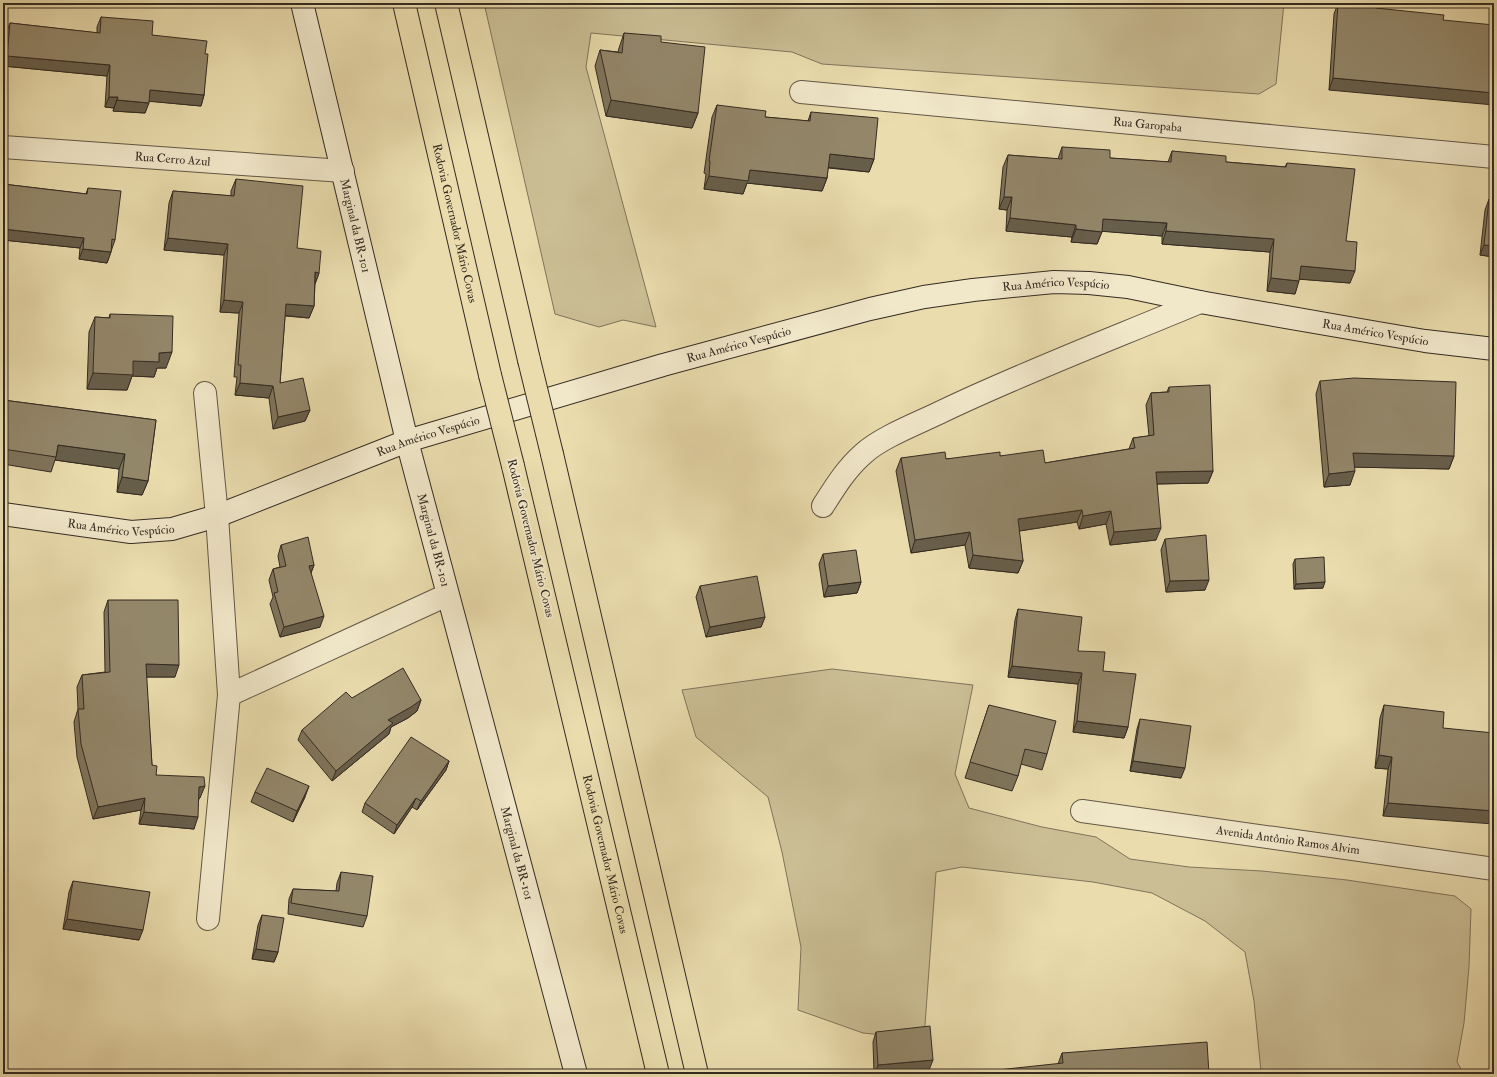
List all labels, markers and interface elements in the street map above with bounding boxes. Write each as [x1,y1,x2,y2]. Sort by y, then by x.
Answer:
street label: Rua Garopaba [1112,114,1184,136]
street label: Rodovia Governador Mário Covas [429,142,480,304]
street label: Rua Cerro Azul [134,149,211,170]
street label: Marginal da BR-101 [336,177,373,274]
street label: Rua Américo Vespúcio [1002,275,1110,295]
street label: Rua Américo Vespúcio [1321,316,1429,349]
street label: Rua Américo Vespúcio [685,324,793,366]
street label: Rua Américo Vespúcio [374,413,482,460]
street label: Rodovia Governador Mário Covas [504,457,557,619]
street label: Marginal da BR-101 [413,492,453,589]
street label: Rua Américo Vespúcio [67,516,175,540]
street label: Rodovia Governador Mário Covas [579,773,631,935]
street label: Marginal da BR-101 [497,805,536,902]
street label: Avenida Antônio Ramos Alvim [1214,823,1361,858]

